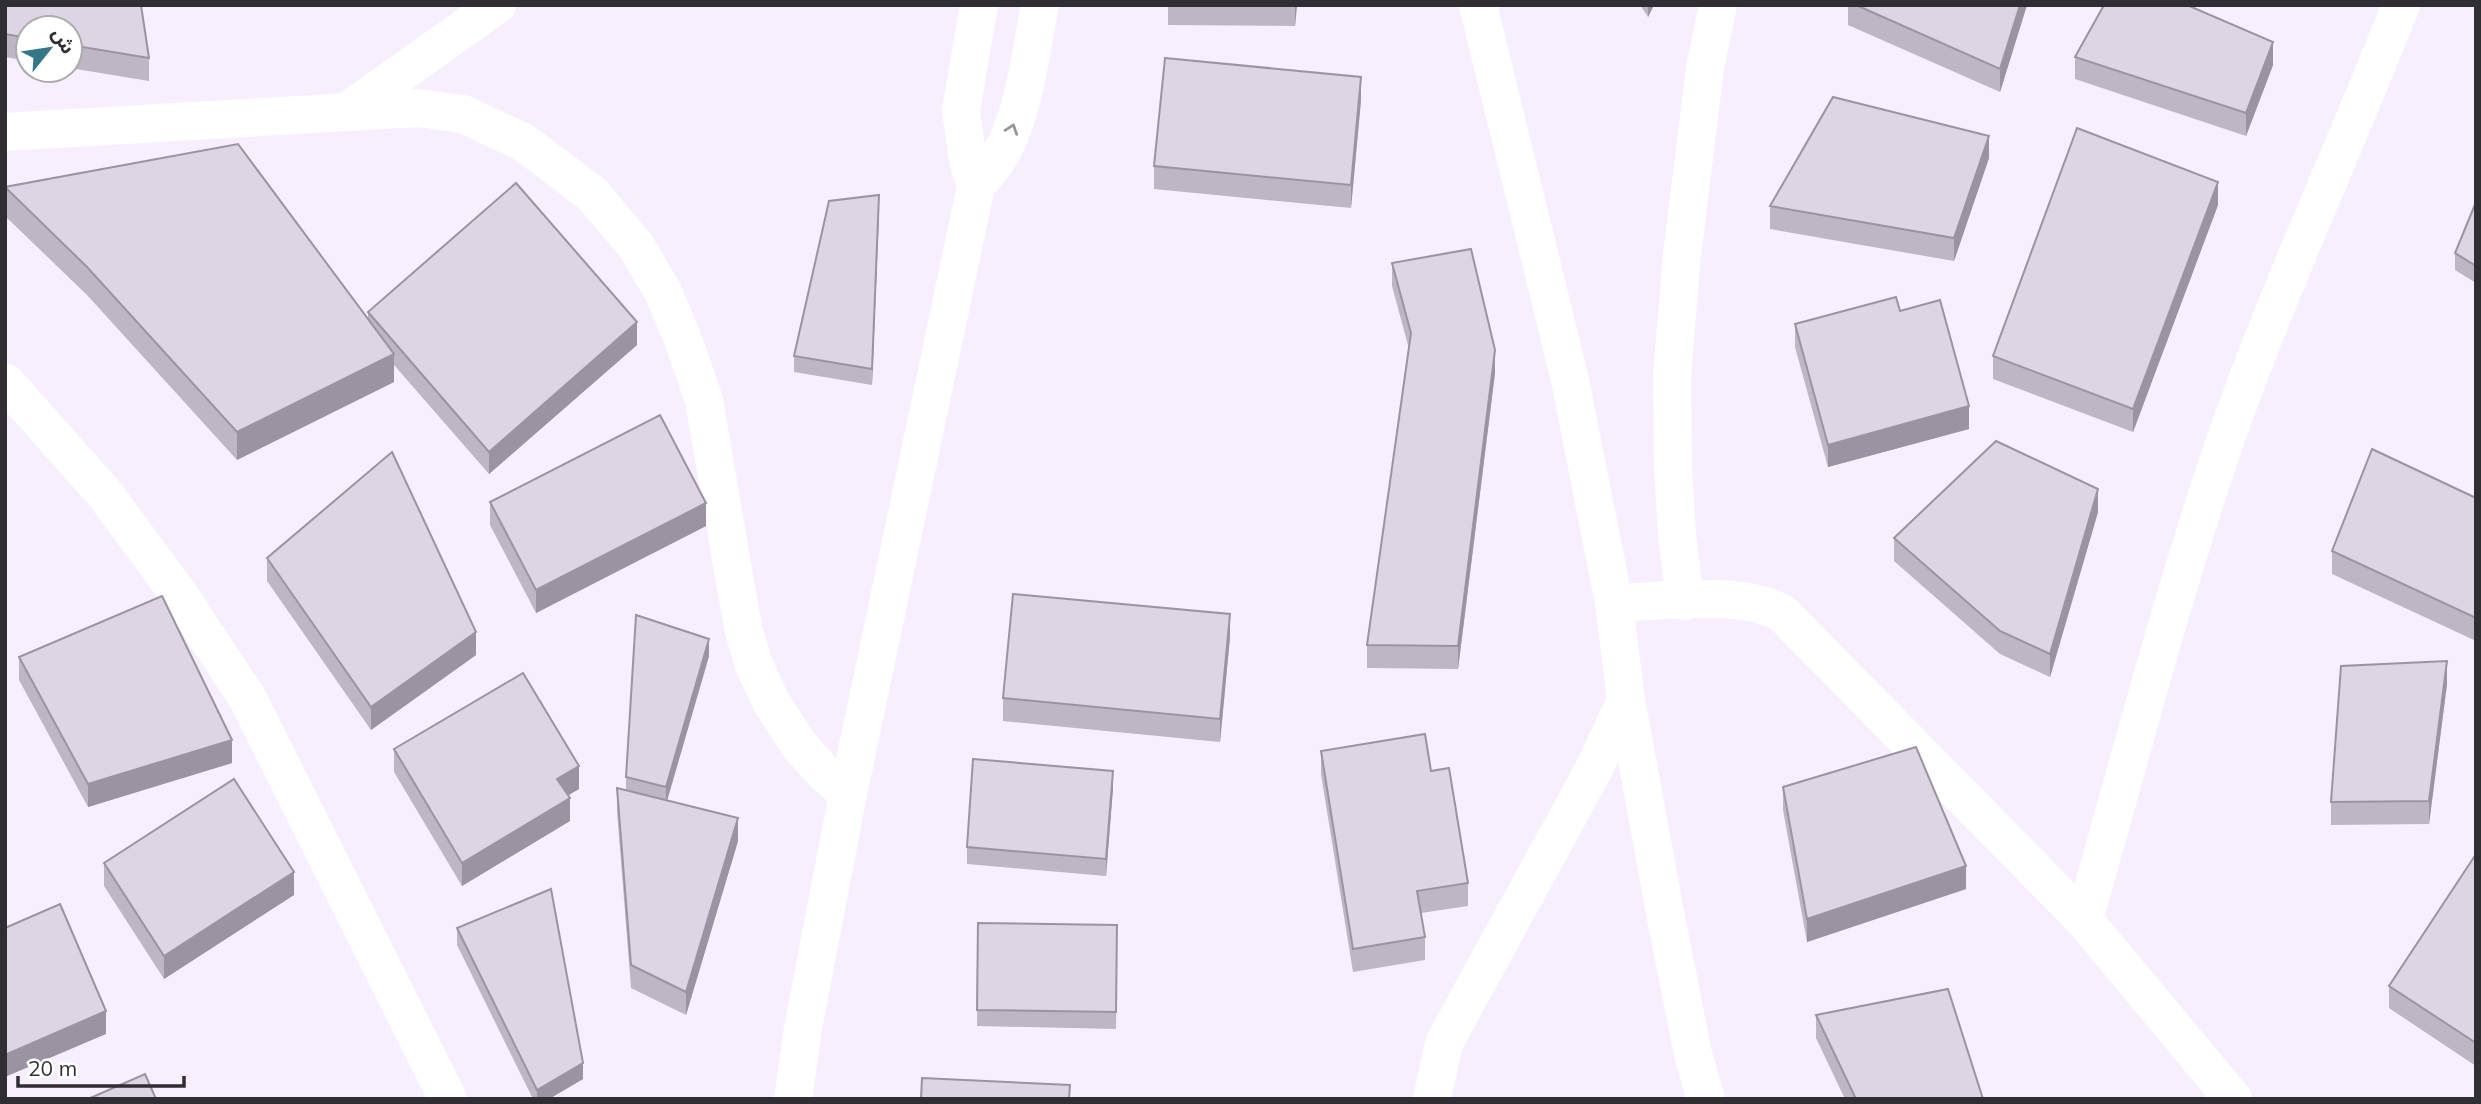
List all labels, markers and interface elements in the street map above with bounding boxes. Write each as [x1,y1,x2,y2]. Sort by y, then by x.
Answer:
north arrow [14,14,84,84]
text: ش [47,23,81,58]
one-way arrow [1004,123,1018,135]
scale bar [18,1044,184,1088]
text: 20 m [28,1055,77,1081]

